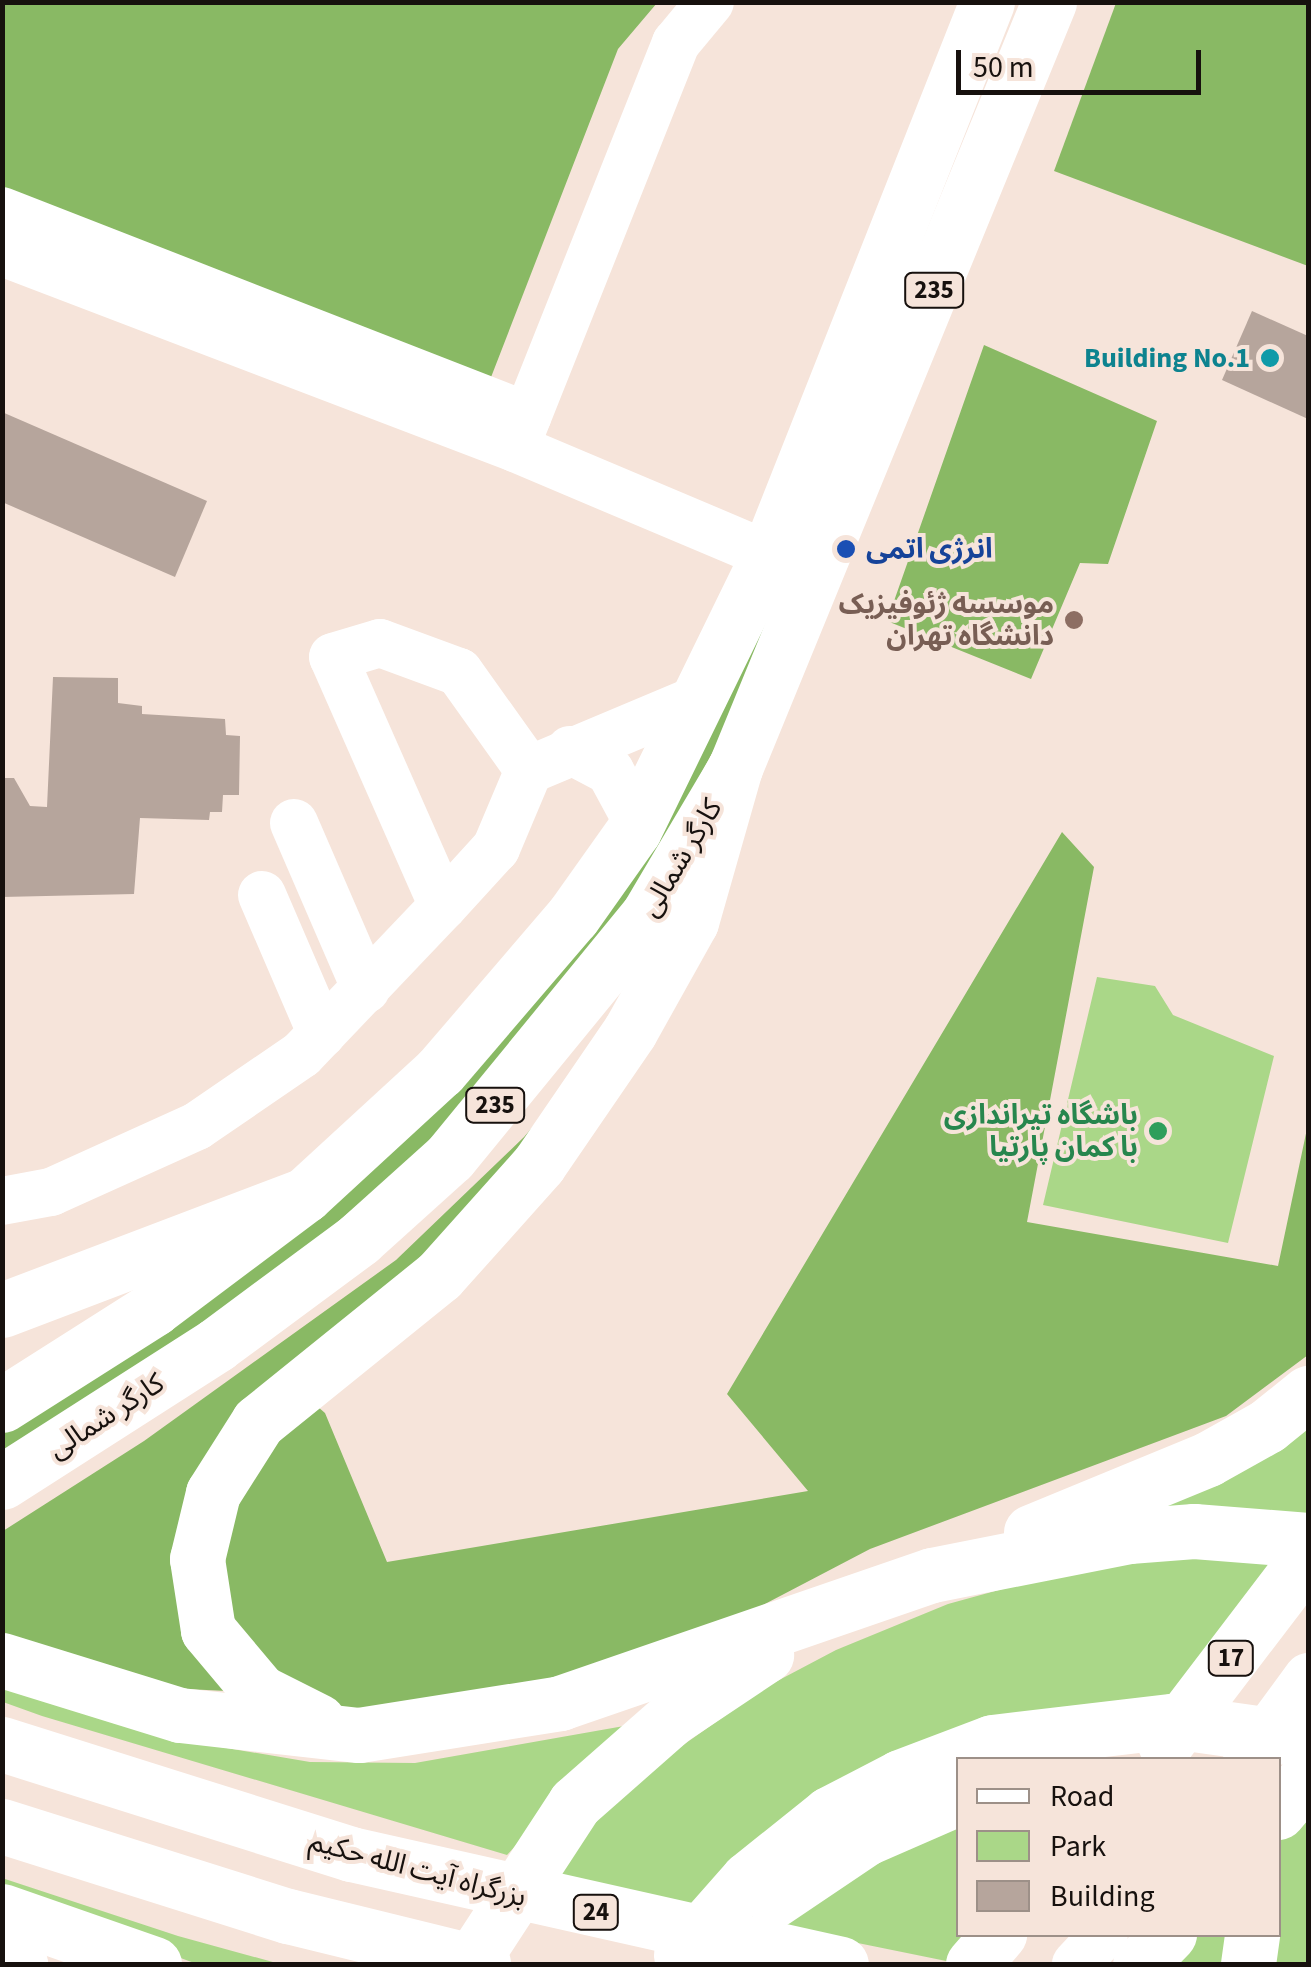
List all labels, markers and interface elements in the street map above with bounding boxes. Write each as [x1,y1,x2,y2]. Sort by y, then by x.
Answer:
scale bar [961,30,1206,92]
text: 50 m [973,46,1034,89]
road number: 235 [904,270,964,310]
place label: Building No.1 [1084,341,1250,375]
marker: Building No.1 [1259,347,1281,369]
place label: انرژی اتمی [866,532,993,566]
marker: انرژی اتمی [835,538,857,560]
place label: موسسه ژئوفیزیک دانشگاه تهران [839,587,1054,653]
marker: موسسه ژئوفیزیک دانشگاه تهران [1063,609,1085,631]
street label: کارگر شمالی [633,793,729,923]
road number: 235 [465,1085,525,1125]
place label: باشگاه تیراندازی با کمان پارتیا [944,1098,1138,1164]
marker: باشگاه تیراندازی با کمان پارتیا [1147,1120,1169,1142]
street label: کارگر شمالی [42,1366,170,1466]
road number: 17 [1206,1638,1256,1678]
legend [956,1757,1281,1937]
text: Road [1050,1775,1114,1818]
street label: بزرگراه آیت الله حکیم [306,1824,530,1914]
text: Park [1050,1825,1106,1868]
text: Building [1050,1875,1155,1918]
road number: 24 [571,1892,621,1932]

